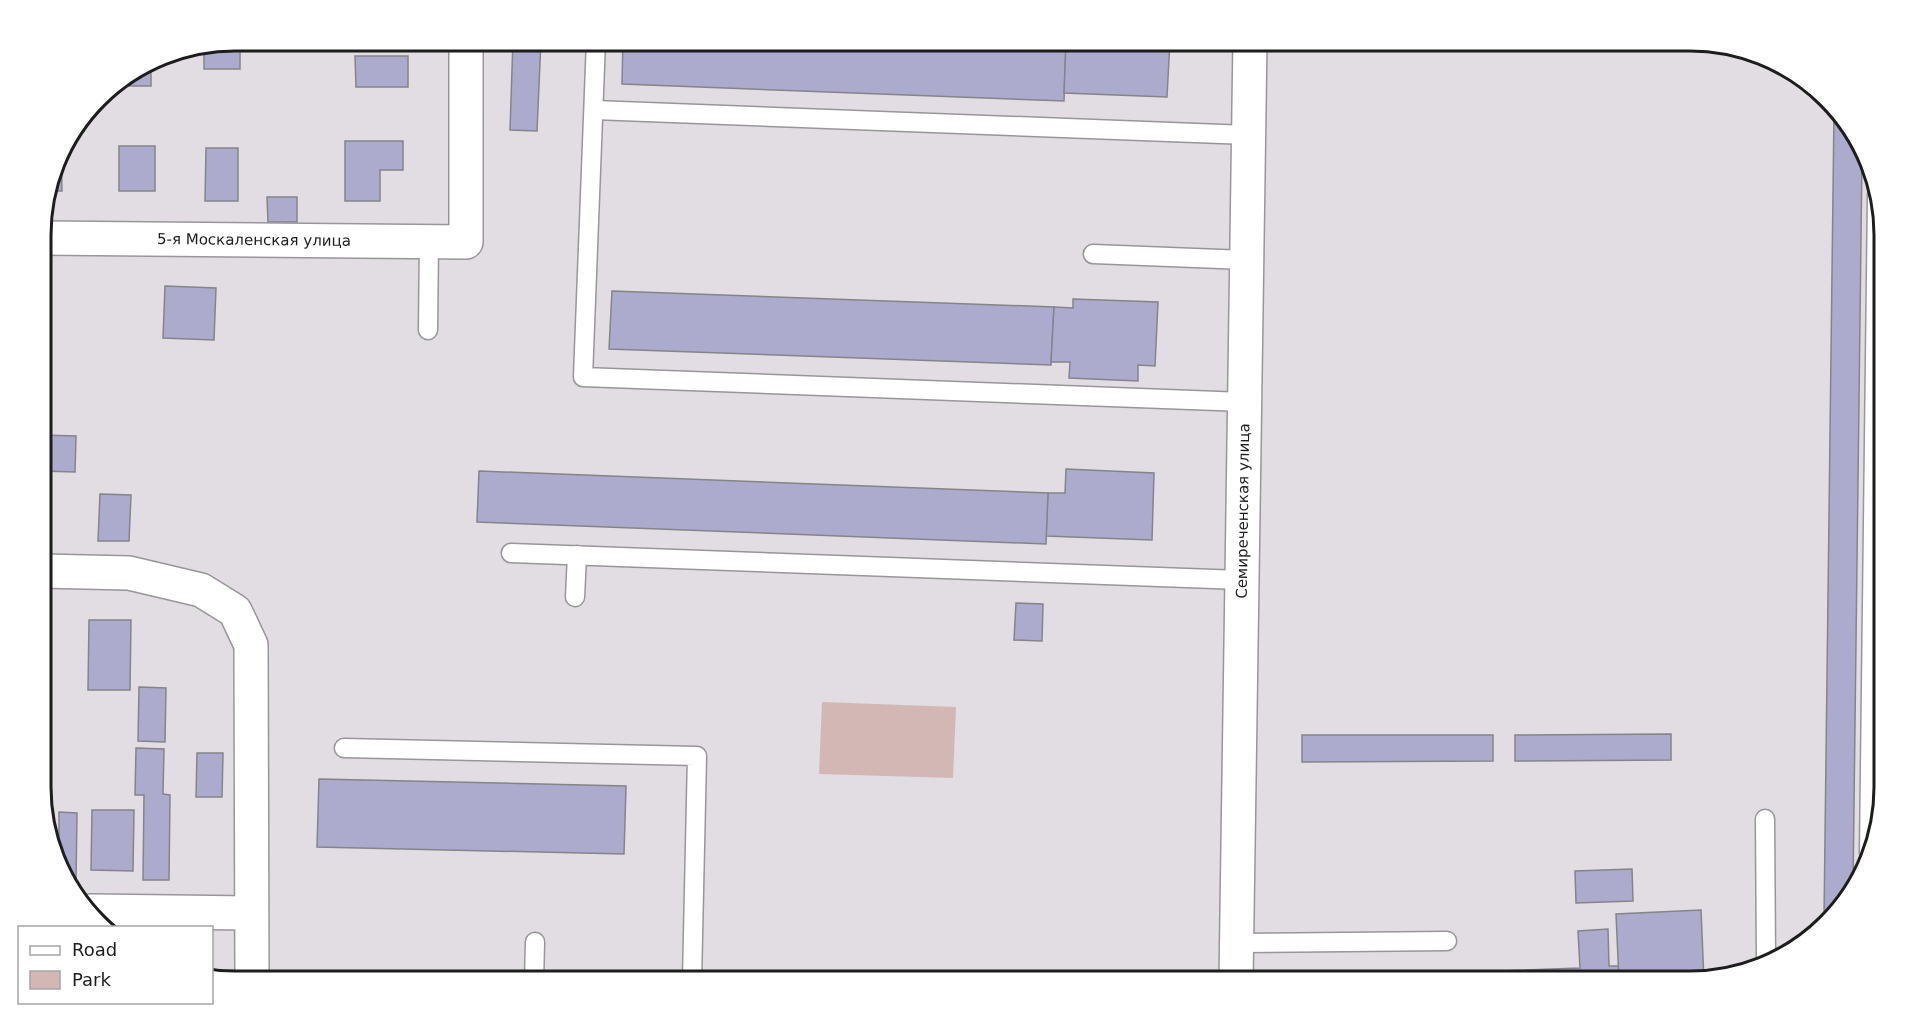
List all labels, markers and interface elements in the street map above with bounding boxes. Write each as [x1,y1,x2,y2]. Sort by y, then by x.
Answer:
street label: 5-я Москаленская улица [157,230,351,250]
street label: Семиреченская улица [1233,423,1253,599]
legend [18,926,213,1004]
text: Road [72,939,117,960]
text: Park [72,969,111,990]

